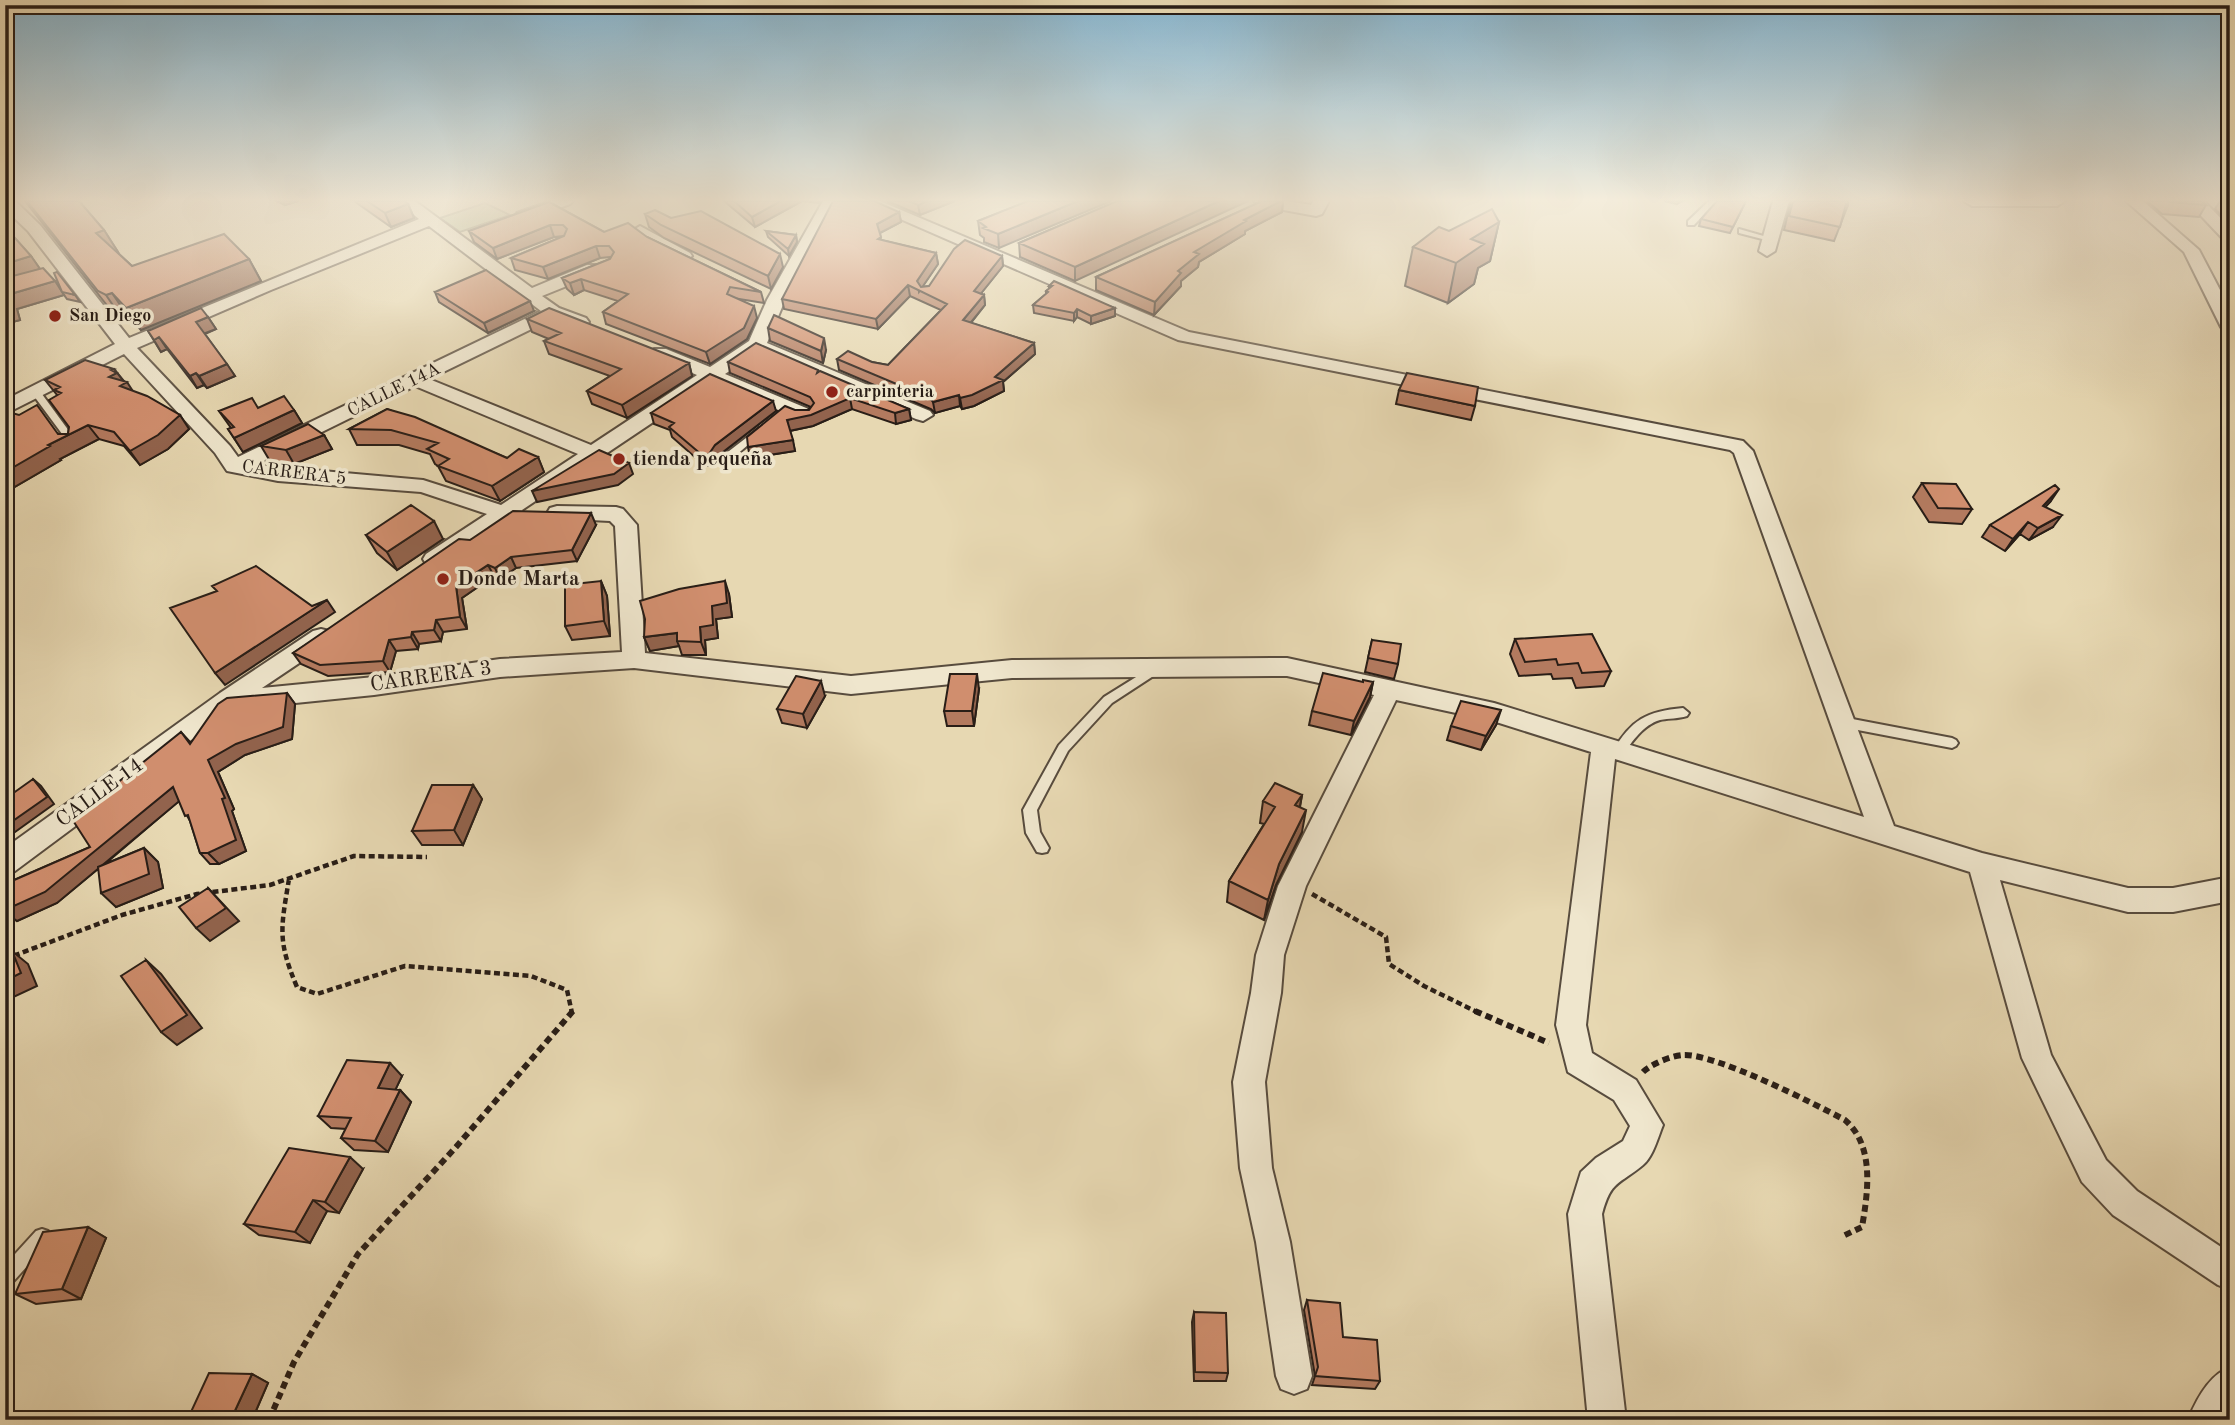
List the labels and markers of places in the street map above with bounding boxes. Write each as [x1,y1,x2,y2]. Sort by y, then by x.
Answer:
place label: San Diego [69,307,151,325]
marker: San Diego [47,308,63,324]
place label: carpinteria [846,383,934,401]
marker: carpinteria [824,384,840,400]
place label: tienda pequeña [633,449,773,470]
marker: tienda pequeña [611,451,627,467]
place label: Donde Marta [457,569,580,590]
marker: Donde Marta [435,571,451,587]

